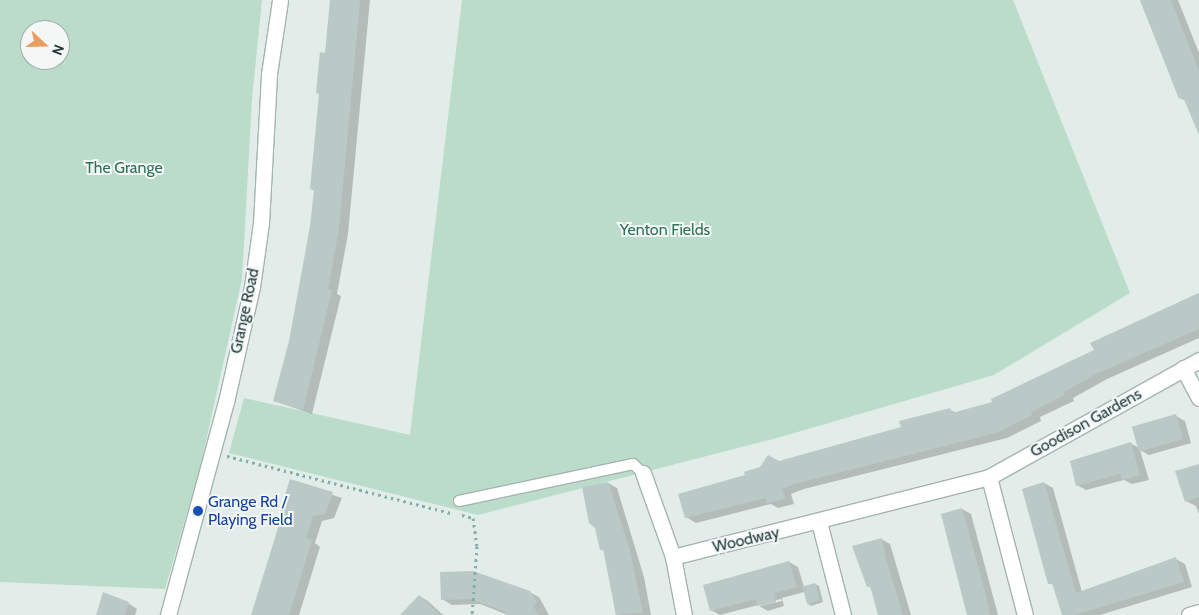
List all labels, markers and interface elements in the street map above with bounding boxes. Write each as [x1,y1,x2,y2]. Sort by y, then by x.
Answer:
north arrow [20,20,70,70]
text: N [48,42,68,58]
park label: The Grange [85,158,163,178]
park label: Yenton Fields [620,220,710,240]
street label: Grange Road [227,267,263,355]
street label: Goodison Gardens [1027,384,1145,462]
place label: Grange Rd / Playing Field [208,492,293,530]
marker: Grange Rd / Playing Field [192,505,204,517]
street label: Woodway [711,523,781,557]

